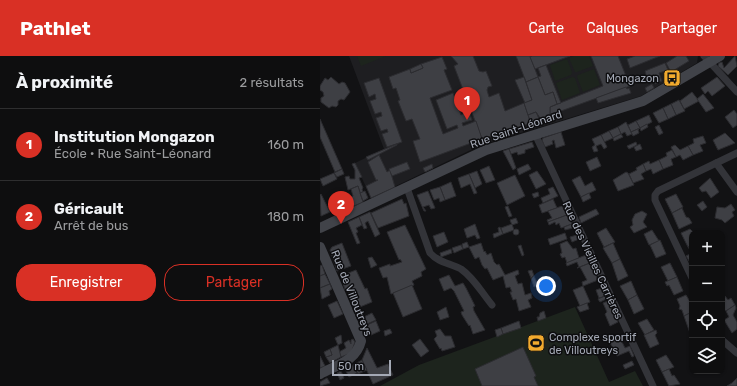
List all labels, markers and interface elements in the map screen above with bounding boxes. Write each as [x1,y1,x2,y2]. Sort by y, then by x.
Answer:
text: Pathlet [20,17,91,40]
text: Carte [528,20,564,37]
text: Calques [586,20,638,37]
text: Partager [660,20,717,37]
bus stop icon: Mongazon [662,68,682,88]
text: À proximité [16,72,113,92]
place label: Mongazon [606,72,659,85]
text: 2 résultats [240,75,304,90]
pin: 1 [454,87,480,120]
street label: Rue Saint-Léonard [469,108,564,151]
text: Institution Mongazon [54,128,215,146]
text: 1 [26,137,32,152]
text: 160 m [268,137,304,152]
text: École · Rue Saint-Léonard [54,146,211,161]
pin: 2 [328,191,354,224]
street label: Rue des Vieilles Carrières [560,199,626,321]
text: Géricault [54,200,123,218]
text: 2 [25,209,33,224]
text: 180 m [267,209,304,224]
text: Arrêt de bus [54,218,128,233]
map controls [689,230,725,374]
button: + [689,230,725,266]
street label: Rue de Villoutreys [328,248,375,339]
button: Enregistrer [16,264,156,301]
button: Partager [164,264,304,301]
button: − [689,266,725,302]
your location [536,276,556,296]
button: locate [689,302,725,338]
place label: Complexe sportif de Villoutreys [549,331,637,357]
sports icon: Complexe sportif de Villoutreys [526,333,546,353]
button: layers [689,338,725,374]
scale bar [332,358,391,377]
text: 50 m [338,360,364,373]

